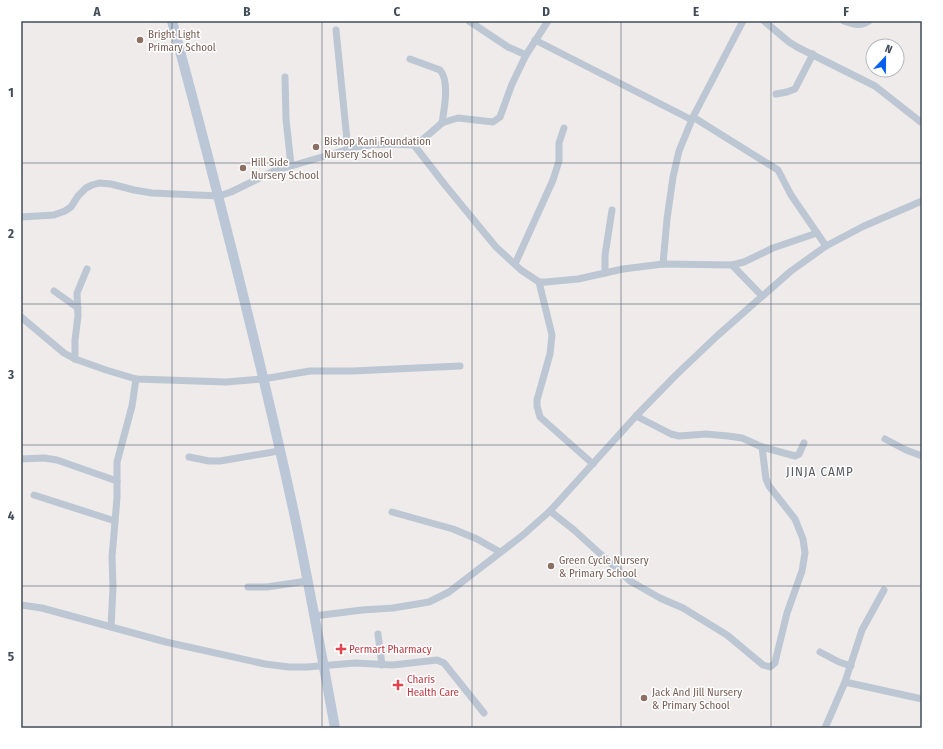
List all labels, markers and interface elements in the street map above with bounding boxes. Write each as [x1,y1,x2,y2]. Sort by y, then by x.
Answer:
text: A [92,4,101,19]
text: B [243,4,251,19]
text: C [394,4,401,19]
text: D [542,4,550,19]
text: E [693,4,699,19]
text: F [843,4,849,19]
place label: Bright Light Primary School [148,28,216,54]
marker: Bright Light Primary School [135,35,145,45]
north arrow [865,38,905,78]
text: N [883,42,894,56]
text: 1 [8,85,14,100]
place label: Bishop Kani Foundation Nursery School [324,135,431,161]
marker: Bishop Kani Foundation Nursery School [311,142,321,152]
place label: Hill Side Nursery School [251,156,319,182]
marker: Hill Side Nursery School [238,163,248,173]
text: 2 [7,226,14,241]
text: 3 [7,367,14,382]
district label: JINJA CAMP [786,464,854,479]
text: 4 [8,508,15,523]
place label: Green Cycle Nursery & Primary School [559,554,649,580]
marker: Green Cycle Nursery & Primary School [546,561,556,571]
place label: Permart Pharmacy [349,643,432,656]
marker: Permart Pharmacy [336,644,346,654]
text: 5 [8,649,14,664]
place label: Charis Health Care [407,673,459,699]
marker: Charis Health Care [392,679,404,691]
place label: Jack And Jill Nursery & Primary School [652,686,742,712]
marker: Jack And Jill Nursery & Primary School [639,693,649,703]

